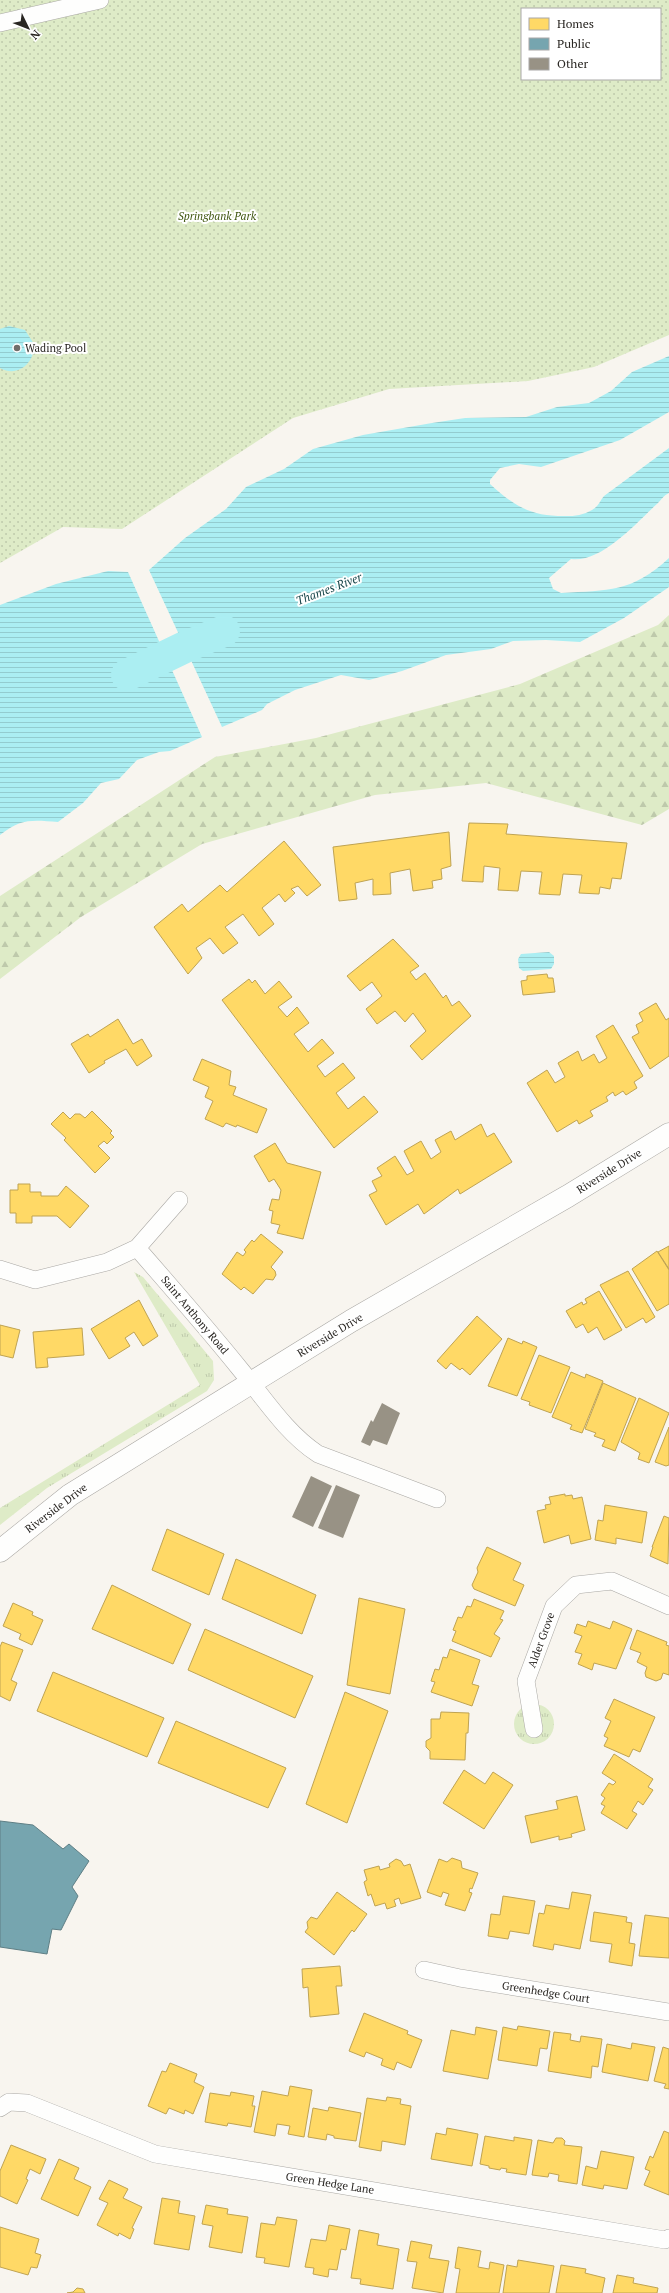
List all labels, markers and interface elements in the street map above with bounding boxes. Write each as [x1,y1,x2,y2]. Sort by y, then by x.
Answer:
north arrow [8,8,48,48]
legend [521,8,661,80]
text: Homes [557,16,594,31]
text: N [27,27,43,43]
text: Public [557,36,591,51]
text: Other [557,56,588,71]
park label: Springbank Park [178,209,257,223]
place label: Wading Pool [25,341,86,355]
marker: Wading Pool [12,343,22,353]
water label: Thames River [294,569,365,608]
street label: Riverside Drive [574,1145,645,1197]
street label: Saint Anthony Road [158,1273,232,1357]
street label: Riverside Drive [295,1310,366,1360]
street label: Riverside Drive [22,1480,90,1536]
street label: Alder Grove [525,1610,558,1670]
street label: Greenhedge Court [501,1978,591,2006]
street label: Green Hedge Lane [285,2169,376,2197]

